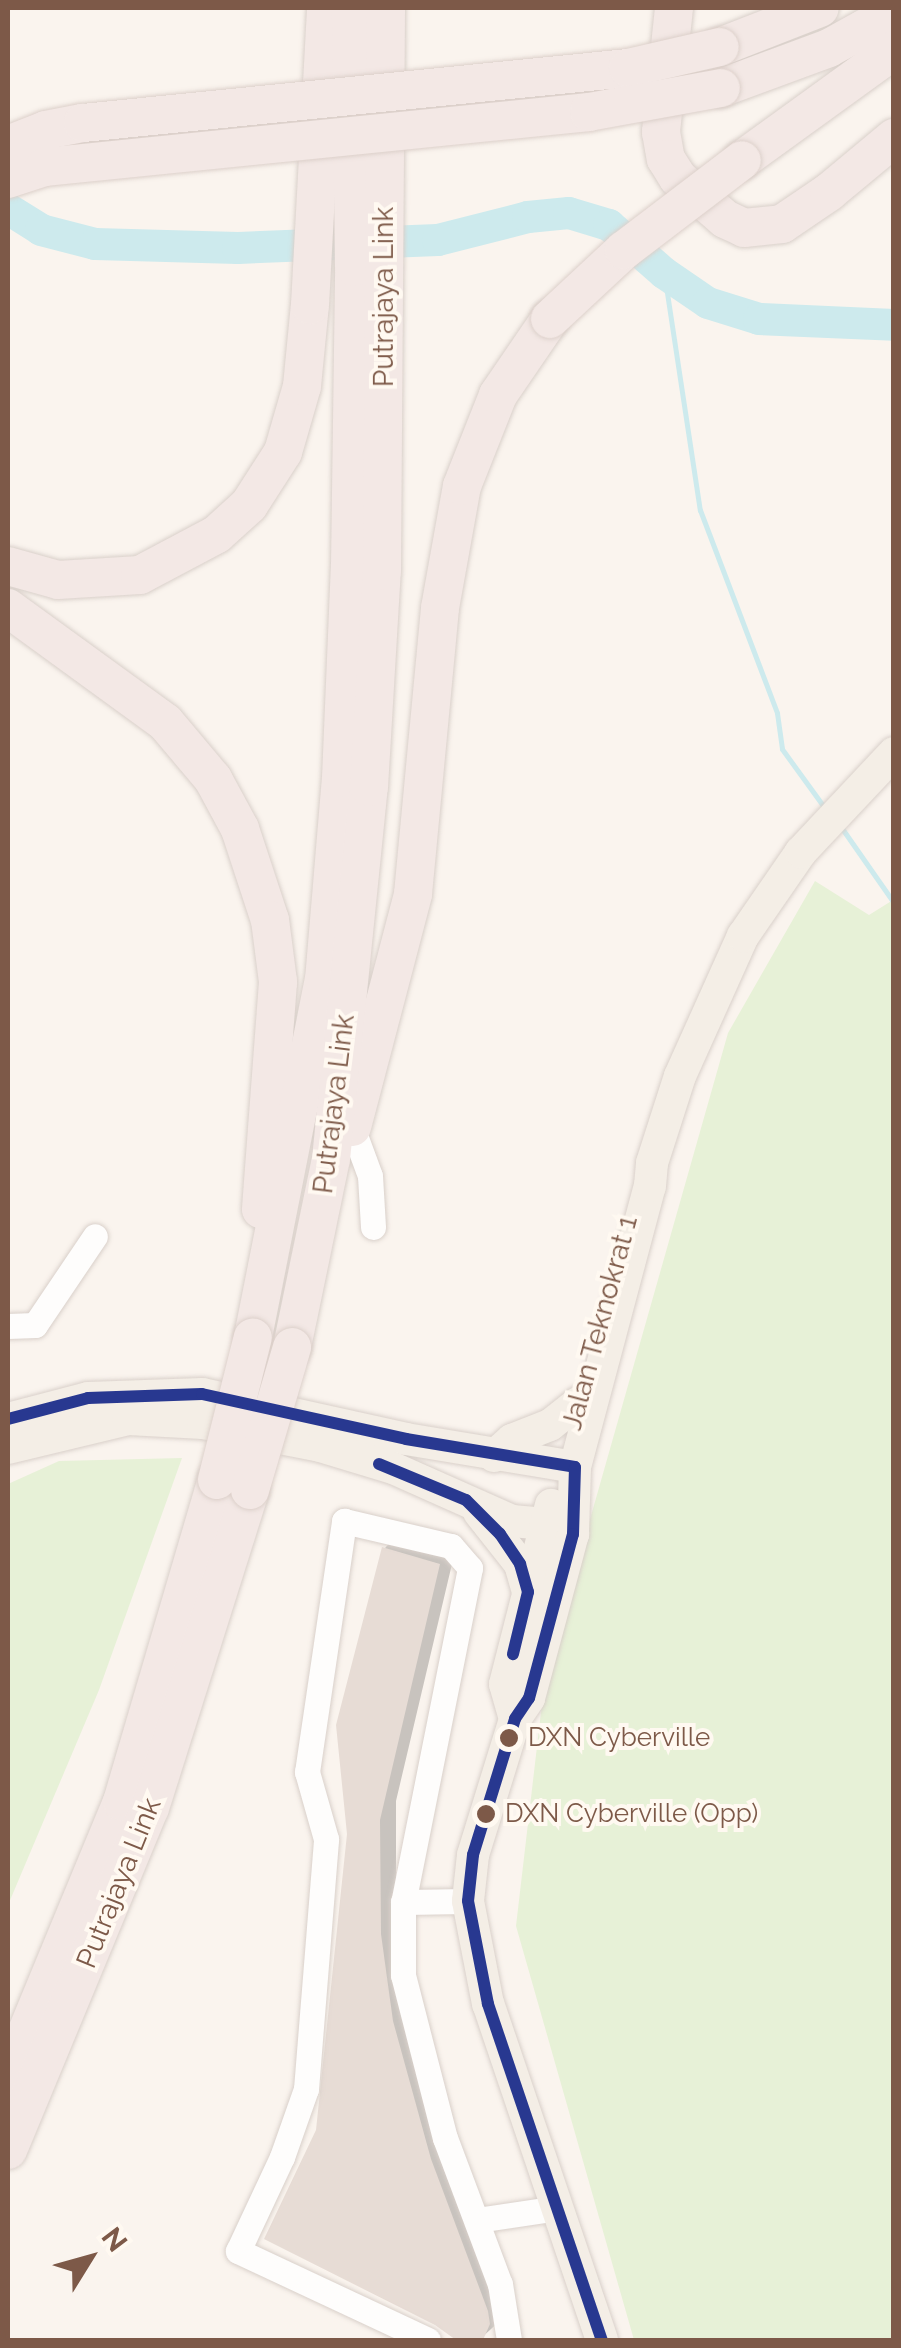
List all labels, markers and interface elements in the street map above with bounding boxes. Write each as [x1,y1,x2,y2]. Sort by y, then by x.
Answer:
street label: Putrajaya Link [367,207,401,387]
street label: Putrajaya Link [306,1012,362,1196]
street label: Jalan Teknokrat 1 [555,1212,645,1434]
place label: DXN Cyberville [528,1722,710,1754]
marker: DXN Cyberville [499,1728,519,1748]
street label: Putrajaya Link [70,1793,168,1973]
place label: DXN Cyberville (Opp) [505,1798,758,1830]
marker: DXN Cyberville (Opp) [476,1804,496,1824]
north arrow [40,2208,140,2308]
text: N [95,2221,134,2258]

